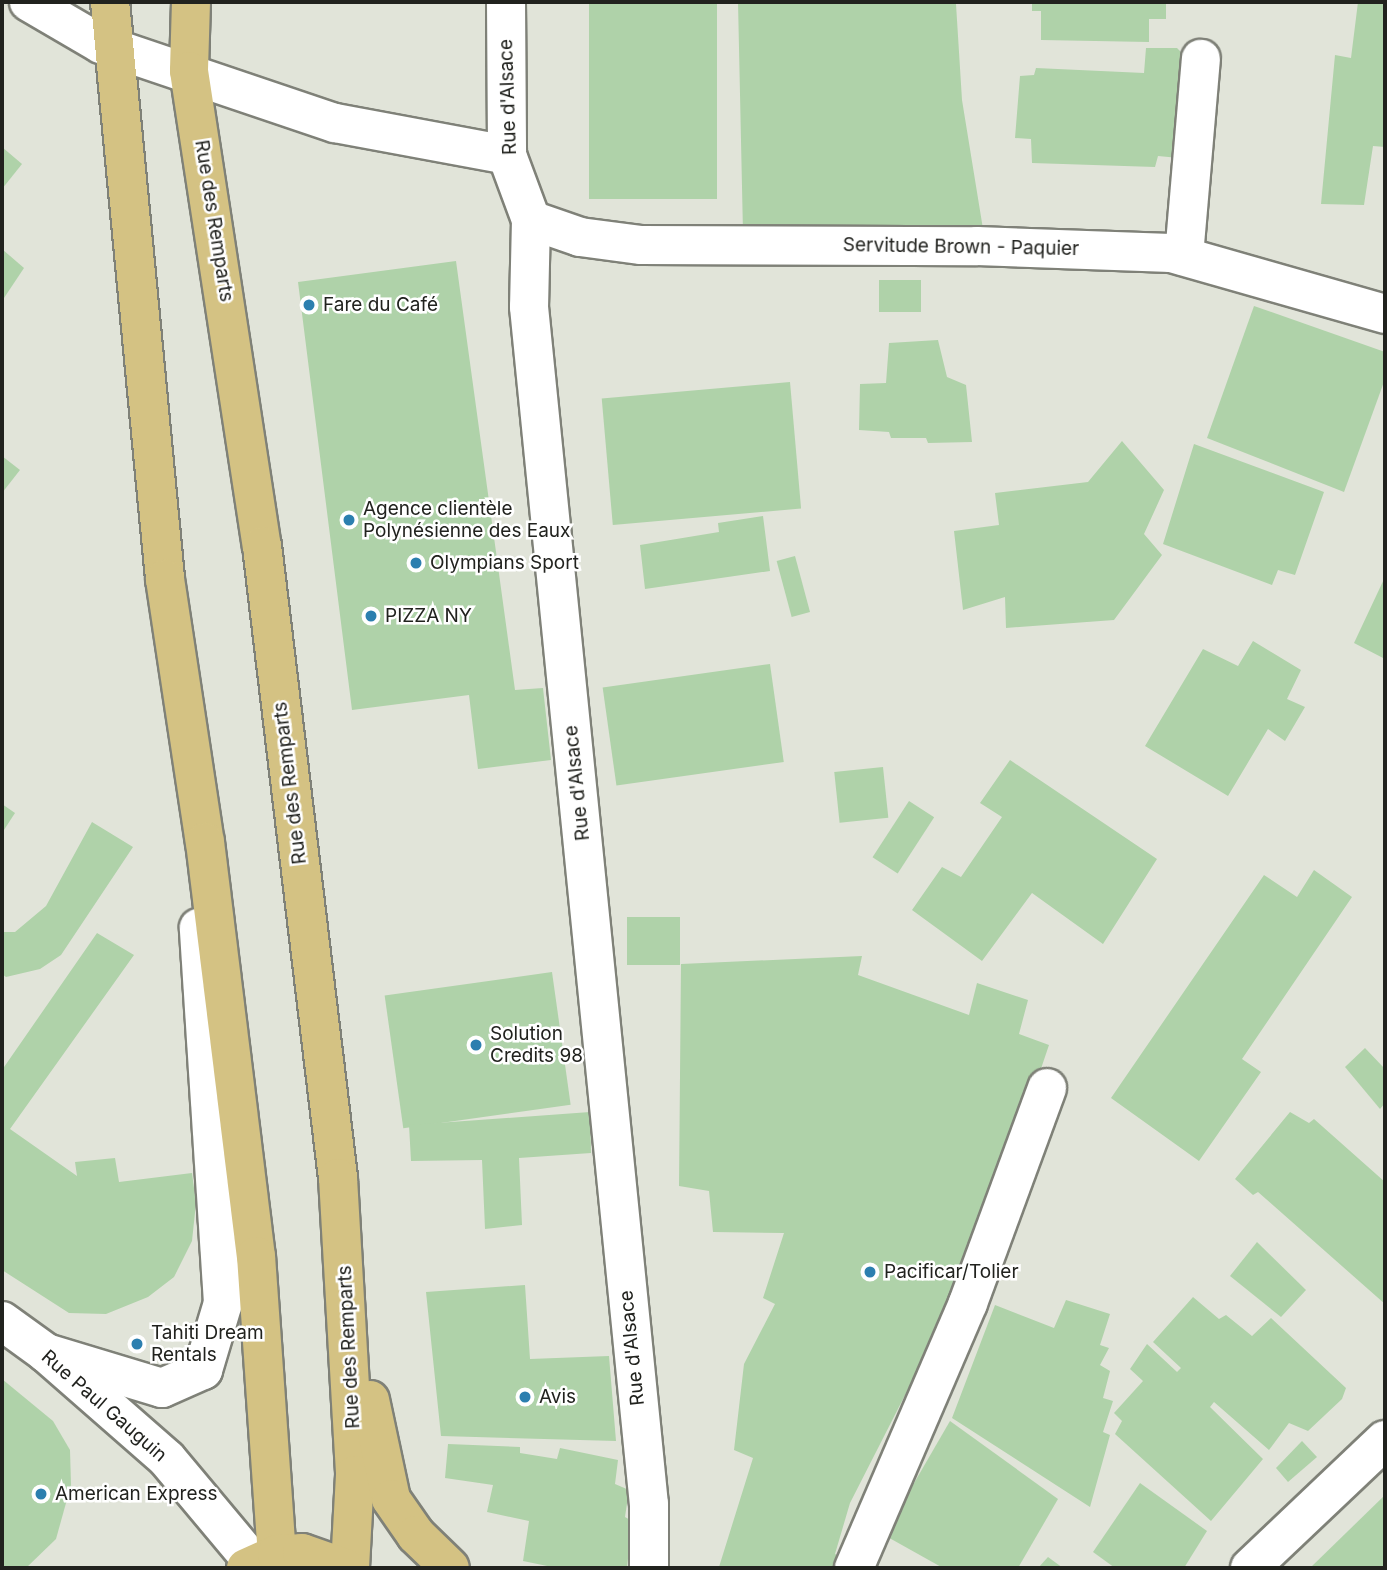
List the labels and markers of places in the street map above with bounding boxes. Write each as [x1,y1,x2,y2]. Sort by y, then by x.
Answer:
place label: Fare du Café [323,294,438,316]
marker: Fare du Café [301,297,317,313]
place label: Agence clientèle Polynésienne des Eaux [363,498,570,542]
marker: Agence clientèle Polynésienne des Eaux [341,512,357,528]
place label: Olympians Sport [430,552,579,574]
marker: Olympians Sport [408,555,424,571]
place label: PIZZA NY [385,605,472,627]
marker: PIZZA NY [363,608,379,624]
place label: Solution Credits 98 [490,1023,583,1067]
marker: Solution Credits 98 [468,1037,484,1053]
place label: Pacificar/Tolier [884,1261,1019,1283]
marker: Pacificar/Tolier [862,1264,878,1280]
place label: Tahiti Dream Rentals [151,1322,264,1366]
marker: Tahiti Dream Rentals [129,1336,145,1352]
place label: Avis [539,1386,576,1408]
marker: Avis [517,1389,533,1405]
place label: American Express [55,1483,218,1505]
marker: American Express [33,1486,49,1502]

